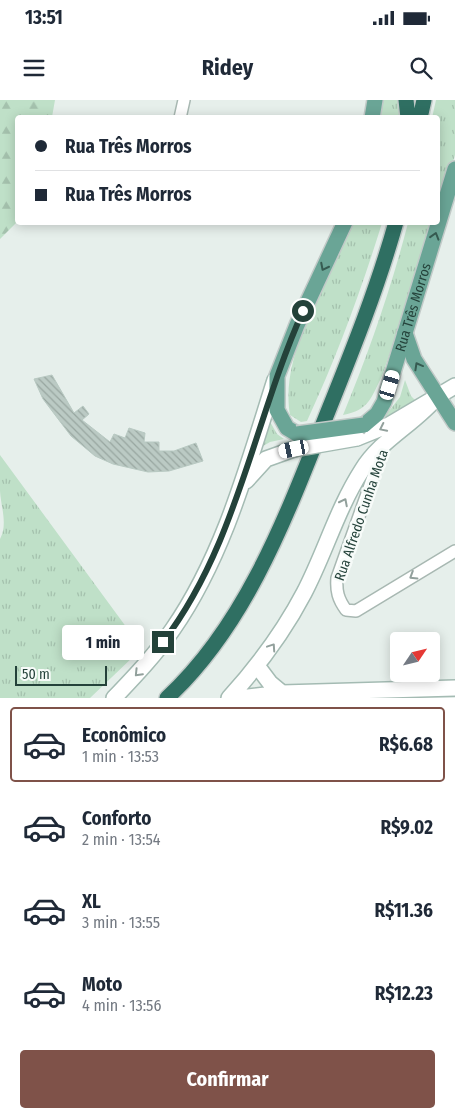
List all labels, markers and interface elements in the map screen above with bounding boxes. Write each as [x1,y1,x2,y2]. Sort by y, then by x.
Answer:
text: 13:51 [25,6,63,29]
icon: menu [20,54,48,82]
text: Ridey [202,54,253,81]
icon: search [407,54,435,82]
text: Rua Três Morros [65,135,192,158]
text: Rua Três Morros [65,183,192,206]
one-way arrow [429,233,439,241]
one-way arrow [320,261,330,270]
street label: Rua Três Morros [392,261,435,354]
route start [292,300,314,322]
one-way arrow [415,363,425,372]
car [378,368,401,402]
one-way arrow [379,422,388,432]
car [277,439,310,459]
street label: Rua Alfredo Cunha Mota [331,447,392,583]
one-way arrow [338,498,348,507]
one-way arrow [410,570,419,580]
callout: 1 min [63,624,146,660]
route end [152,631,174,653]
north arrow [390,632,440,682]
map controls [390,632,440,682]
text: 1 min [86,633,120,652]
one-way arrow [266,643,275,653]
scale bar [15,663,108,686]
text: 50 m [22,666,50,683]
one-way arrow [135,667,144,676]
icon: car [22,722,67,767]
text: Econômico [82,724,166,747]
text: R$6.68 [379,733,433,756]
text: 1 min · 13:53 [82,747,159,766]
icon: car [22,805,67,850]
text: Conforto [82,807,151,830]
text: R$9.02 [380,816,433,839]
text: 2 min · 13:54 [82,830,161,849]
icon: car [22,888,67,933]
text: XL [82,890,101,913]
text: R$11.36 [374,899,433,922]
text: 3 min · 13:55 [82,913,160,932]
icon: car [22,971,67,1016]
text: Moto [82,973,122,996]
text: R$12.23 [375,982,433,1005]
text: 4 min · 13:56 [82,996,161,1015]
button: Confirmar [20,1050,435,1108]

